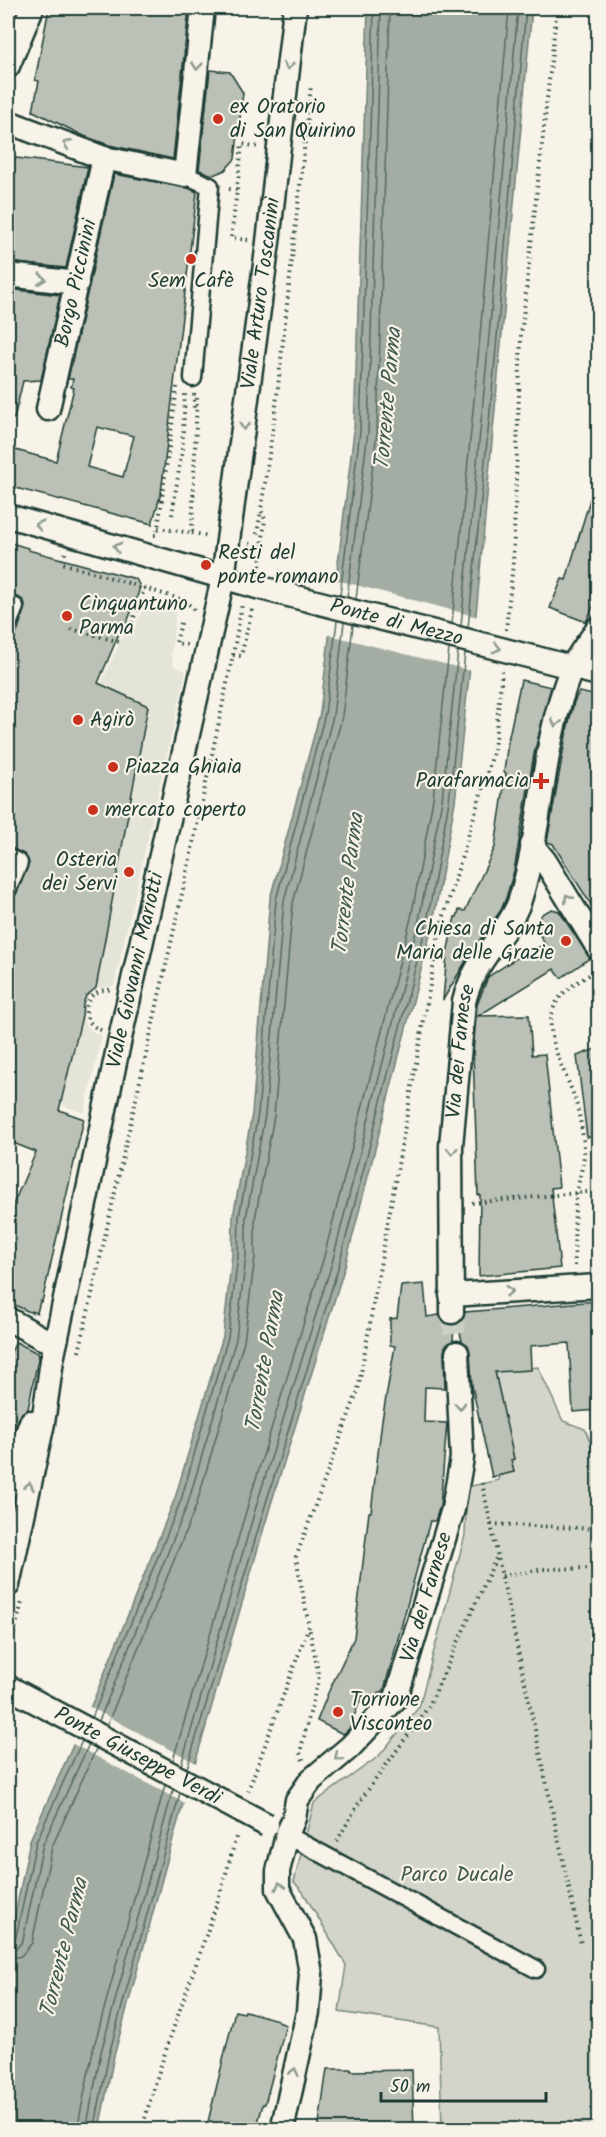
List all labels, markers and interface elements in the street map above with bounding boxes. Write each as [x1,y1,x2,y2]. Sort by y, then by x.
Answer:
one-way arrow [191,61,203,70]
one-way arrow [282,61,295,70]
place label: ex Oratorio di San Quirino [230,91,356,148]
marker: ex Oratorio di San Quirino [211,112,225,126]
one-way arrow [62,139,73,152]
street label: Viale Arturo Toscanini [232,195,290,391]
street label: Borgo Piccinini [46,215,107,350]
marker: Sem Cafè [184,252,198,266]
place label: Sem Cafè [148,265,234,298]
one-way arrow [37,272,47,285]
water label: Torrente Parma [365,325,413,472]
one-way arrow [238,421,250,430]
one-way arrow [34,520,45,532]
place label: Resti del ponte romano [217,537,338,594]
one-way arrow [112,542,122,555]
marker: Resti del ponte romano [199,558,213,572]
place label: Cinquantuno Parma [79,588,188,645]
street label: Ponte di Mezzo [327,590,467,655]
marker: Cinquantuno Parma [60,609,74,623]
one-way arrow [492,641,502,654]
place label: Agirò [90,704,134,737]
marker: Agirò [71,713,85,727]
one-way arrow [550,718,563,728]
place label: Piazza Ghiaia [125,751,242,784]
marker: Piazza Ghiaia [106,760,120,774]
place label: Parafarmacia [415,765,529,798]
marker: Parafarmacia [534,774,548,788]
place label: mercato coperto [105,794,246,827]
marker: mercato coperto [86,803,100,817]
water label: Torrente Parma [323,809,375,957]
place label: Osteria dei Servi [42,844,118,901]
marker: Osteria dei Servi [122,865,136,879]
street label: Viale Giovanni Mariotti [98,868,173,1071]
one-way arrow [563,894,575,904]
place label: Chiesa di Santa Maria delle Grazie [396,913,555,970]
marker: Chiesa di Santa Maria delle Grazie [559,934,573,948]
street label: Via dei Farnese [437,979,485,1120]
one-way arrow [445,1146,458,1155]
one-way arrow [505,1285,514,1298]
water label: Torrente Parma [236,1287,296,1435]
one-way arrow [454,1401,467,1410]
one-way arrow [22,1482,35,1492]
street label: Via dei Farnese [391,1527,462,1666]
place label: Torrione Visconteo [350,1684,432,1741]
street label: Ponte Giuseppe Verdi [48,1698,228,1815]
marker: Torrione Visconteo [331,1705,345,1719]
one-way arrow [334,1749,345,1760]
park label: Parco Ducale [401,1859,514,1892]
water label: Torrente Parma [31,1873,100,2021]
one-way arrow [274,1881,287,1891]
scale bar [381,2065,546,2103]
one-way arrow [287,2068,300,2078]
text: 50 m [390,2073,430,2102]

